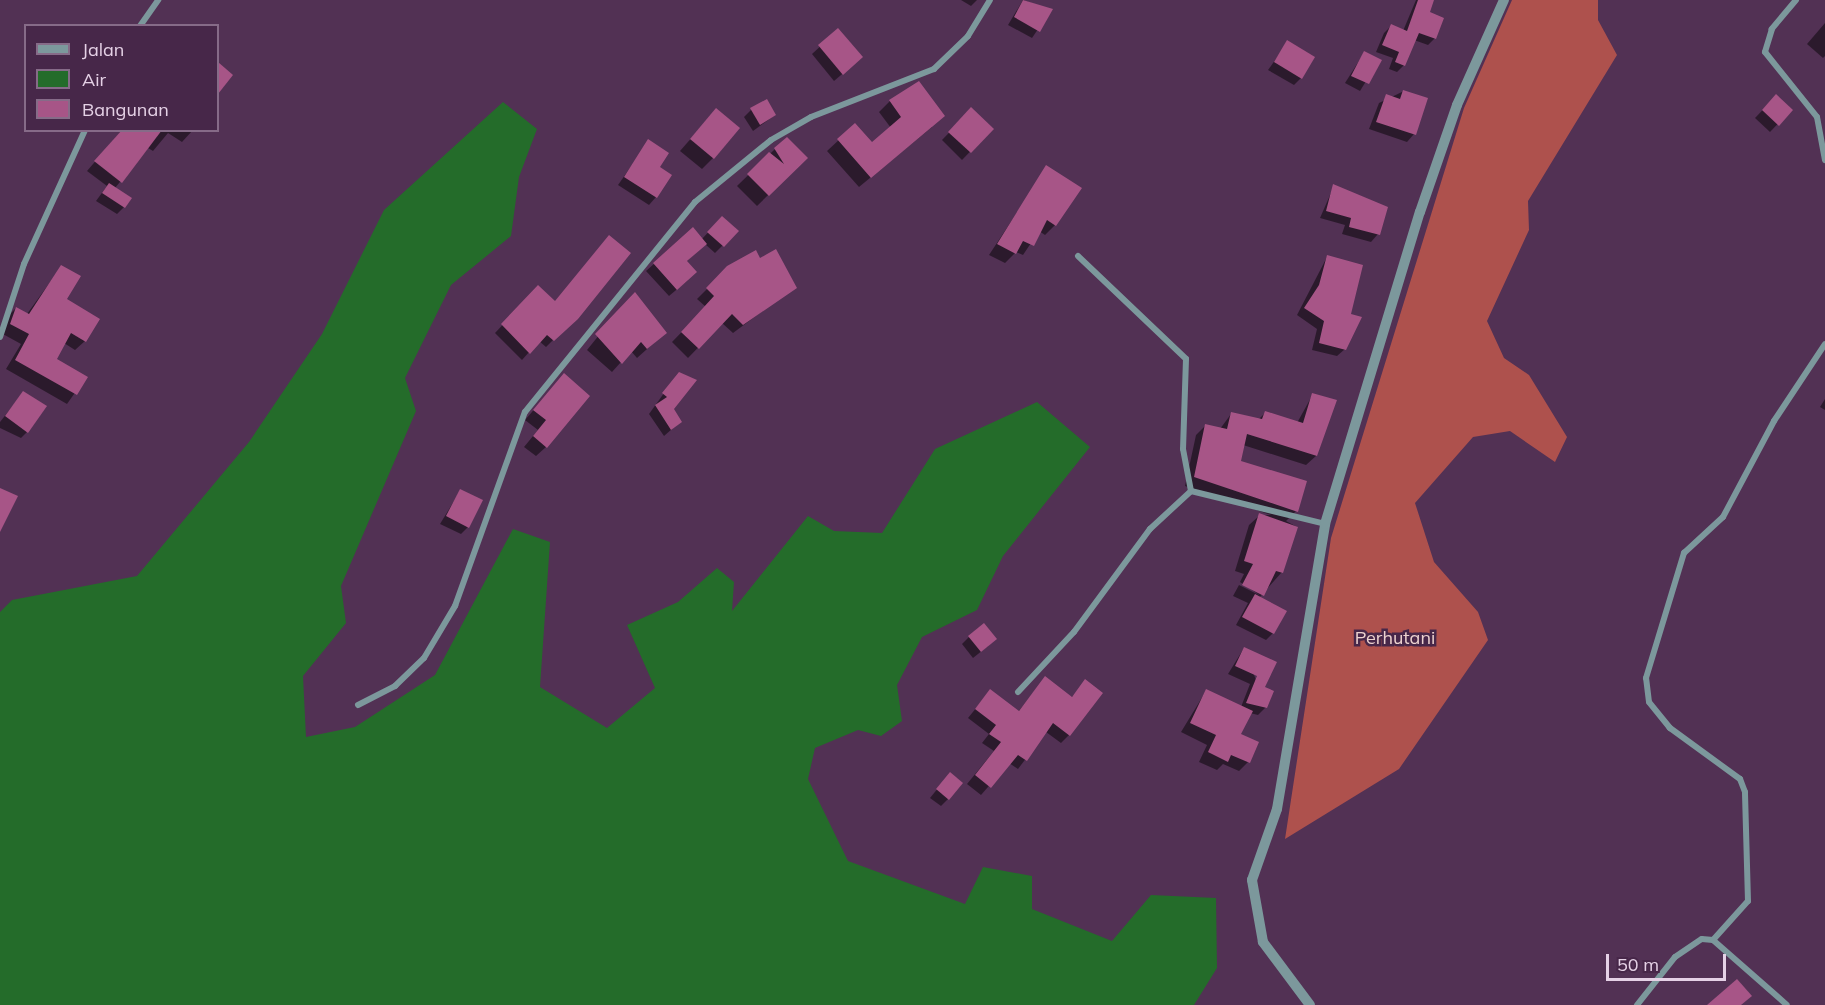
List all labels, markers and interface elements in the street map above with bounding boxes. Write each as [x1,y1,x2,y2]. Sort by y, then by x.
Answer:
legend [24,24,219,132]
text: Jalan [82,38,124,61]
text: Air [82,68,106,91]
text: Bangunan [82,98,169,121]
park label: Perhutani [1355,627,1435,649]
scale bar [1609,942,1729,980]
text: 50 m [1617,953,1659,976]

